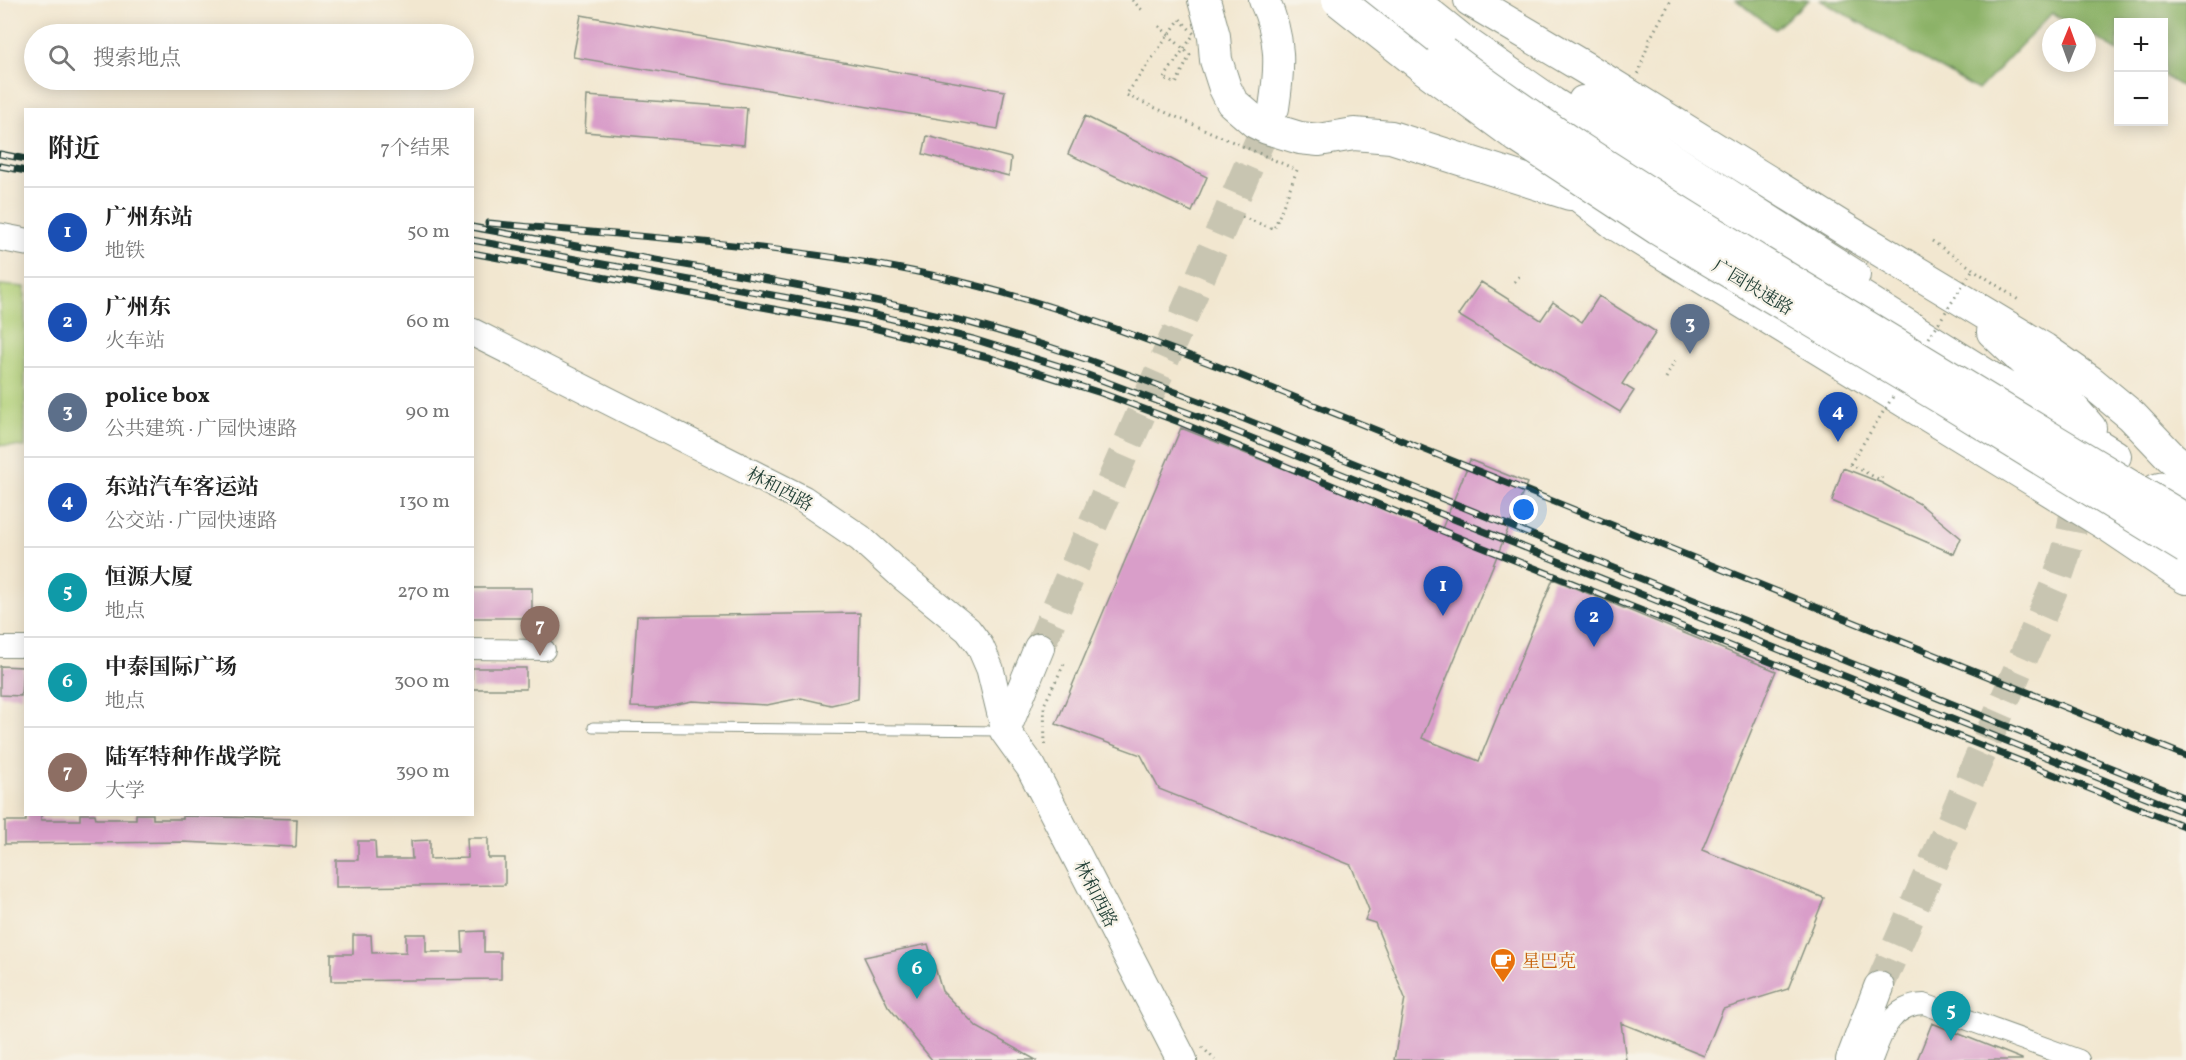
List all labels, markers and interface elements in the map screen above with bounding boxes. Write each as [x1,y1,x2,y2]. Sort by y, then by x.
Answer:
north arrow [2042,18,2096,72]
map controls [2114,18,2168,126]
button: + [2114,18,2168,72]
search box [24,24,474,90]
icon: search [45,41,78,74]
text: 搜索地点 [93,44,181,75]
button: − [2114,72,2168,126]
text: 附近 [48,132,100,168]
text: 7个结果 [380,135,450,163]
text: 广州东站 [105,203,193,234]
text: 1 [63,218,72,246]
text: 50 m [407,218,450,246]
text: 地铁 [105,238,145,266]
street label: 广园快速路 [1707,254,1797,322]
text: 广州东 [105,293,171,324]
pin: 3 [1670,304,1710,354]
text: 2 [62,308,73,336]
text: 60 m [406,308,450,336]
text: 火车站 [105,328,165,356]
text: police box [105,381,210,412]
pin: 4 [1818,392,1858,442]
text: 3 [62,398,73,426]
text: 90 m [406,398,450,426]
text: 公共建筑 · 广园快速路 [105,416,297,444]
street label: 林和西路 [742,462,817,518]
text: 东站汽车客运站 [105,473,259,504]
text: 4 [61,488,74,516]
text: 130 m [399,488,450,516]
your location [1509,495,1538,524]
text: 公交站 · 广园快速路 [105,508,277,536]
text: 恒源大厦 [105,563,193,594]
pin: 1 [1424,566,1462,616]
text: 5 [63,578,72,606]
text: 270 m [397,578,450,606]
text: 地点 [105,598,145,626]
pin: 2 [1574,598,1614,647]
pin: 7 [520,606,560,656]
text: 中泰国际广场 [105,653,237,684]
text: 6 [62,668,73,696]
text: 300 m [394,668,450,696]
text: 地点 [105,688,145,716]
text: 陆军特种作战学院 [105,743,281,774]
text: 7 [63,758,72,786]
text: 390 m [396,758,450,786]
text: 大学 [105,778,145,806]
street label: 林和西路 [1067,857,1122,932]
cafe icon: 星巴克 [1488,946,1518,984]
pin: 6 [898,950,936,999]
place label: 星巴克 [1522,950,1576,975]
pin: 5 [1932,992,1970,1041]

